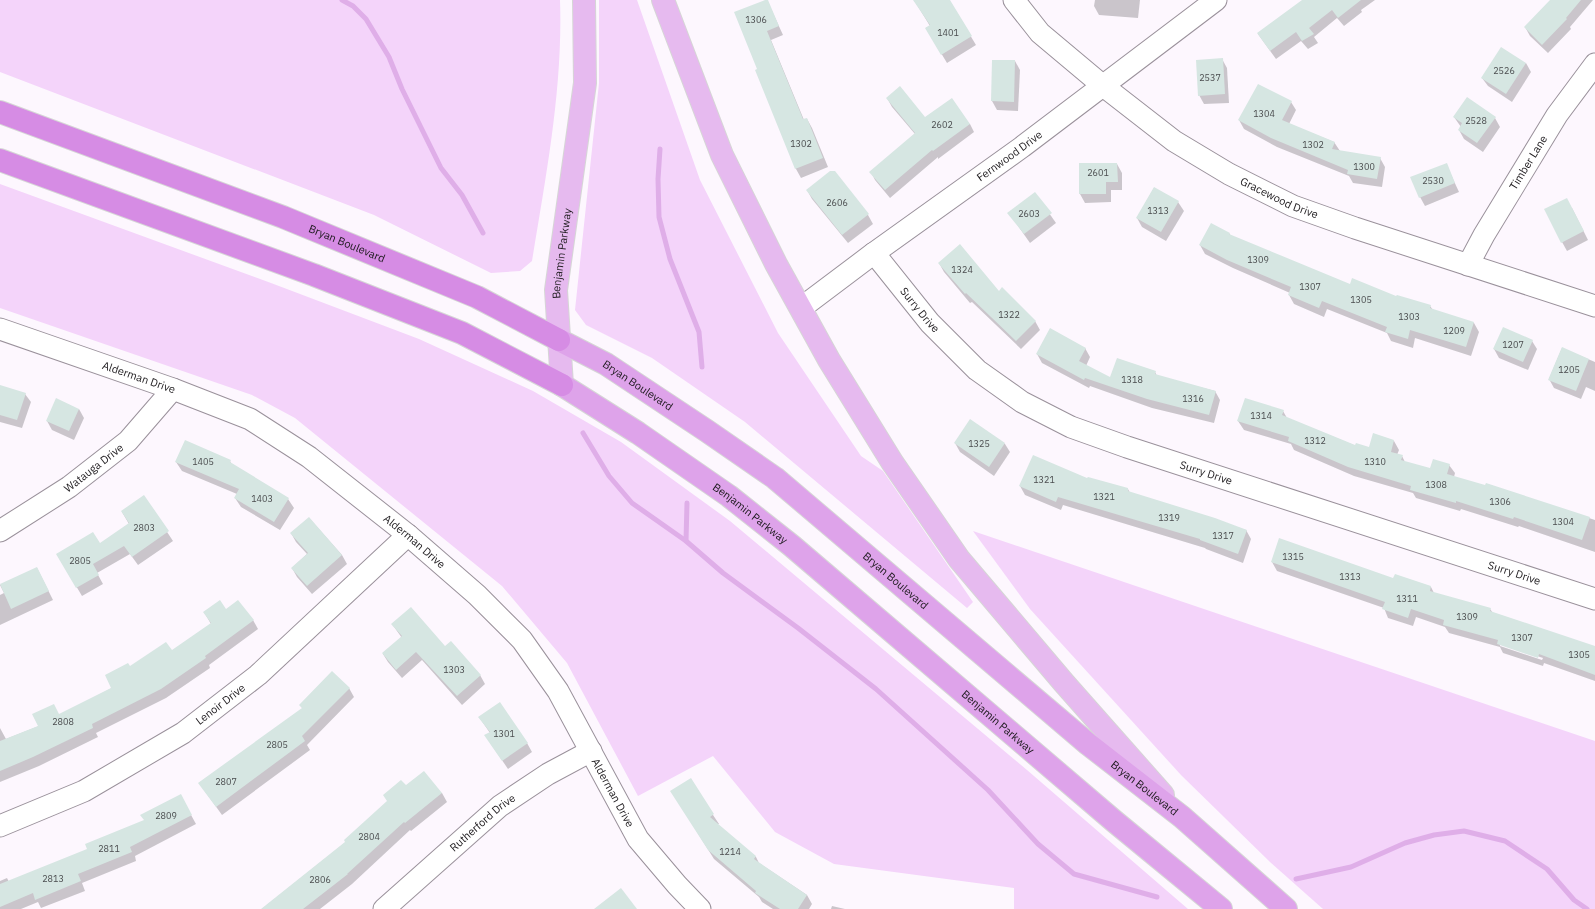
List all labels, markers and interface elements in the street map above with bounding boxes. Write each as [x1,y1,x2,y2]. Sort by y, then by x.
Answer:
house number: 1306 [745,14,767,25]
house number: 1401 [937,27,959,38]
house number: 2526 [1493,65,1515,76]
house number: 2537 [1199,72,1221,83]
house number: 1304 [1253,108,1275,119]
house number: 2528 [1465,115,1487,126]
house number: 2602 [931,119,953,130]
street label: Fernwood Drive [974,127,1045,184]
street label: Timber Lane [1506,133,1550,192]
house number: 1302 [790,138,812,149]
house number: 1302 [1302,139,1324,150]
house number: 1300 [1353,161,1375,172]
house number: 2601 [1087,167,1109,178]
street label: Gracewood Drive [1238,174,1320,221]
house number: 2530 [1422,175,1444,186]
house number: 2606 [826,197,848,208]
house number: 1313 [1147,205,1169,216]
street label: Benjamin Parkway [549,207,574,299]
house number: 2603 [1018,208,1040,219]
street label: Bryan Boulevard [307,221,387,265]
house number: 1309 [1247,254,1269,265]
house number: 1324 [951,264,973,275]
house number: 1307 [1299,281,1321,292]
street label: Surry Drive [897,284,942,335]
house number: 1305 [1350,294,1372,305]
house number: 1322 [998,309,1020,320]
house number: 1303 [1398,311,1420,322]
house number: 1209 [1443,325,1465,336]
house number: 1207 [1502,339,1524,350]
street label: Bryan Boulevard [600,357,676,414]
street label: Alderman Drive [100,358,177,396]
house number: 1205 [1558,364,1580,375]
house number: 1318 [1121,374,1143,385]
house number: 1316 [1182,393,1204,404]
house number: 1314 [1250,410,1272,421]
house number: 1312 [1304,435,1326,446]
house number: 1325 [968,438,990,449]
street label: Watauga Drive [61,440,126,495]
house number: 1405 [192,456,214,467]
house number: 1310 [1364,456,1386,467]
street label: Surry Drive [1178,458,1234,488]
house number: 1321 [1033,474,1055,485]
house number: 1308 [1425,479,1447,490]
street label: Benjamin Parkway [710,480,791,547]
house number: 1321 [1093,491,1115,502]
house number: 1403 [251,493,273,504]
house number: 1306 [1489,496,1511,507]
street label: Alderman Drive [381,511,448,571]
house number: 1319 [1158,512,1180,523]
house number: 1304 [1552,516,1574,527]
house number: 2803 [133,522,155,533]
house number: 1317 [1212,530,1234,541]
street label: Bryan Boulevard [860,549,931,612]
house number: 1315 [1282,551,1304,562]
house number: 2805 [69,555,91,566]
street label: Surry Drive [1486,558,1542,588]
house number: 1313 [1339,571,1361,582]
house number: 1311 [1396,593,1418,604]
house number: 1309 [1456,611,1478,622]
house number: 1307 [1511,632,1533,643]
house number: 1305 [1568,649,1590,660]
house number: 1303 [443,664,465,675]
street label: Lenoir Drive [193,681,248,728]
street label: Benjamin Parkway [959,687,1038,757]
house number: 2808 [52,716,74,727]
house number: 1301 [493,728,515,739]
house number: 2805 [266,739,288,750]
street label: Alderman Drive [589,756,637,830]
street label: Bryan Boulevard [1108,757,1181,818]
house number: 2807 [215,776,237,787]
street label: Rutherford Drive [447,791,518,854]
house number: 2809 [155,810,177,821]
house number: 2804 [358,831,380,842]
house number: 2811 [98,843,120,854]
house number: 1214 [719,846,741,857]
house number: 2813 [42,873,64,884]
house number: 2806 [309,874,331,885]

